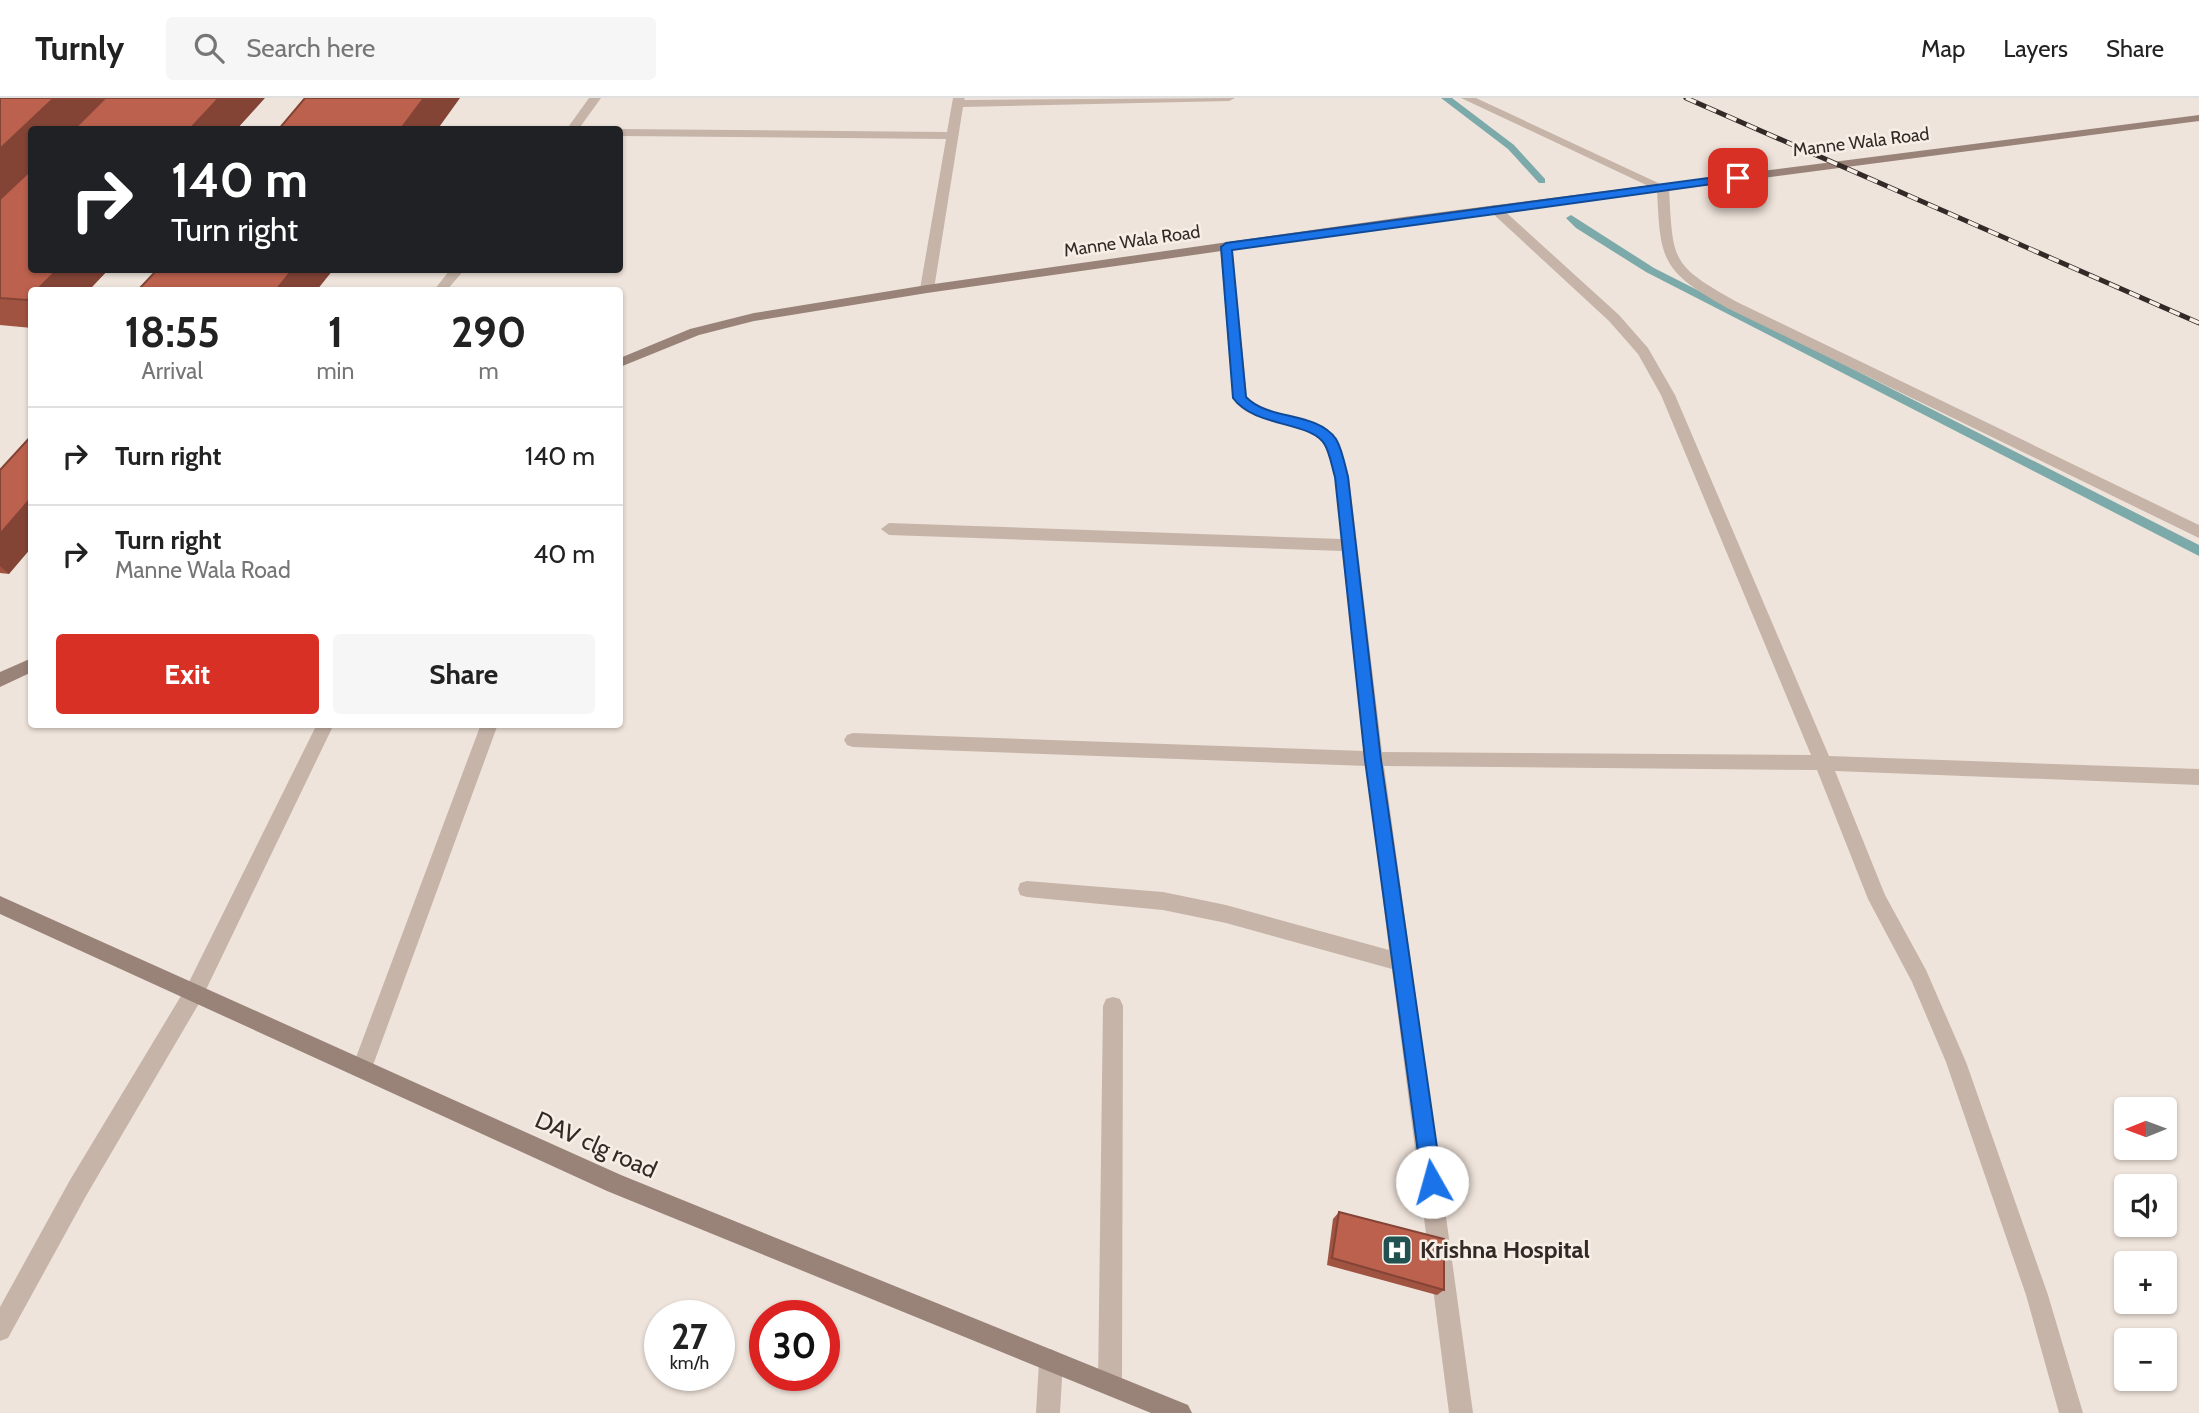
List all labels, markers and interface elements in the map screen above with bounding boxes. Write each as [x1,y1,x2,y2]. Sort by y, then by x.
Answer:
search box [166,17,656,80]
text: Turnly [35,28,124,68]
icon: search [190,29,228,67]
text: Search here [246,32,375,64]
text: Map [1921,34,1965,63]
text: Layers [2003,34,2068,63]
text: Share [2106,34,2164,63]
street label: Manne Wala Road [1791,123,1931,161]
pin [1708,148,1768,208]
text: 140 m [171,150,308,209]
icon: right [56,154,147,245]
icon: arrive [1719,159,1757,197]
text: Turn right [171,210,298,249]
street label: Manne Wala Road [1062,221,1202,261]
text: 18:55 [125,306,220,358]
text: 1 [328,306,343,358]
text: 290 [451,306,526,358]
text: Arrival [142,357,203,385]
text: min [316,357,354,385]
text: m [479,357,499,385]
icon: right [56,437,94,475]
text: Turn right [115,440,221,472]
text: 140 m [525,440,595,472]
text: Turn right [115,524,221,556]
icon: right [56,535,94,573]
text: 40 m [533,538,595,570]
text: Manne Wala Road [115,556,291,584]
button: Exit [56,634,319,714]
button: Share [333,634,595,714]
north arrow [2114,1097,2177,1160]
map controls [2114,1097,2177,1391]
street label: DAV clg road [531,1105,662,1184]
position arrow [1395,1145,1469,1219]
button: sound [2114,1174,2177,1237]
hospital icon: Krishna Hospital [1380,1233,1414,1267]
place label: Krishna Hospital [1420,1235,1590,1264]
button: + [2114,1251,2177,1314]
speed limit sign: 30 [749,1300,840,1391]
text: 27 [671,1315,708,1358]
button: − [2114,1328,2177,1391]
text: km/h [670,1352,709,1374]

